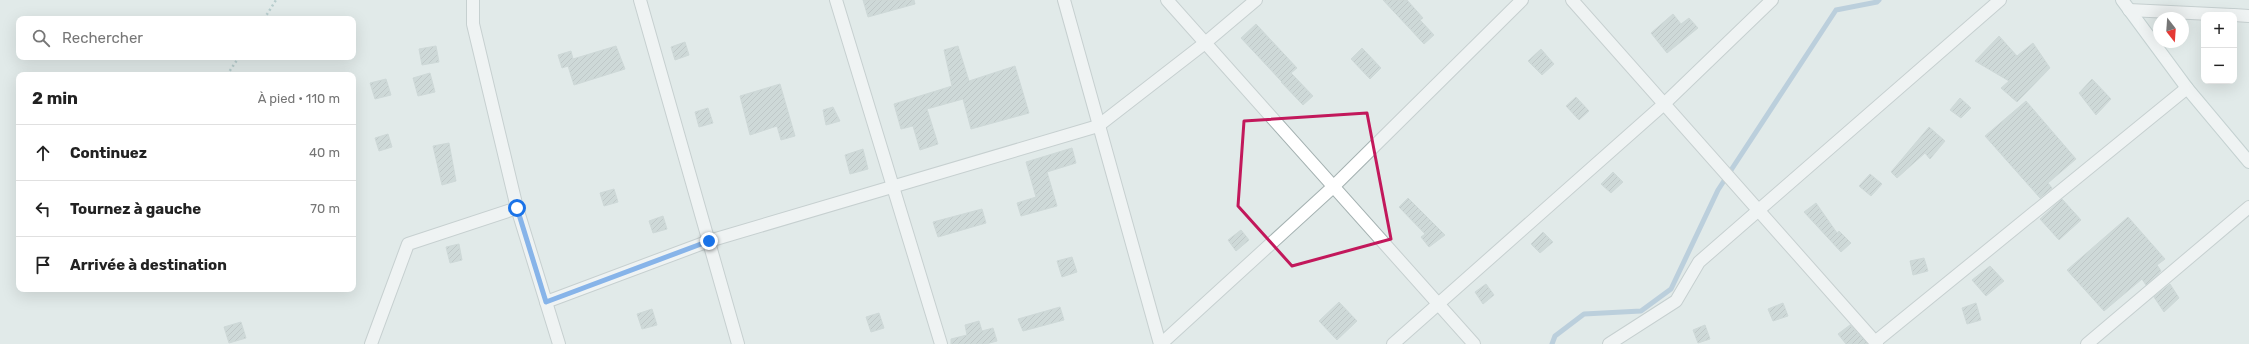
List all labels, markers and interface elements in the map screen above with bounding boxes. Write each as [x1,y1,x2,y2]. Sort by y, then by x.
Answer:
north arrow [2153,12,2189,48]
map controls [2201,12,2237,84]
button: + [2201,12,2237,48]
search box [16,16,356,60]
icon: search [30,27,52,49]
text: Rechercher [62,29,143,47]
button: − [2201,48,2237,84]
text: 2 min [32,88,78,108]
text: À pied · 110 m [258,91,340,106]
icon: ahead [32,142,54,164]
text: Continuez [70,144,147,162]
text: 40 m [309,145,340,160]
icon: left [32,198,54,220]
route start [508,199,526,217]
text: Tournez à gauche [70,200,201,218]
text: 70 m [310,201,340,216]
route end [700,232,718,250]
icon: arrive [32,254,54,276]
text: Arrivée à destination [70,256,227,274]

